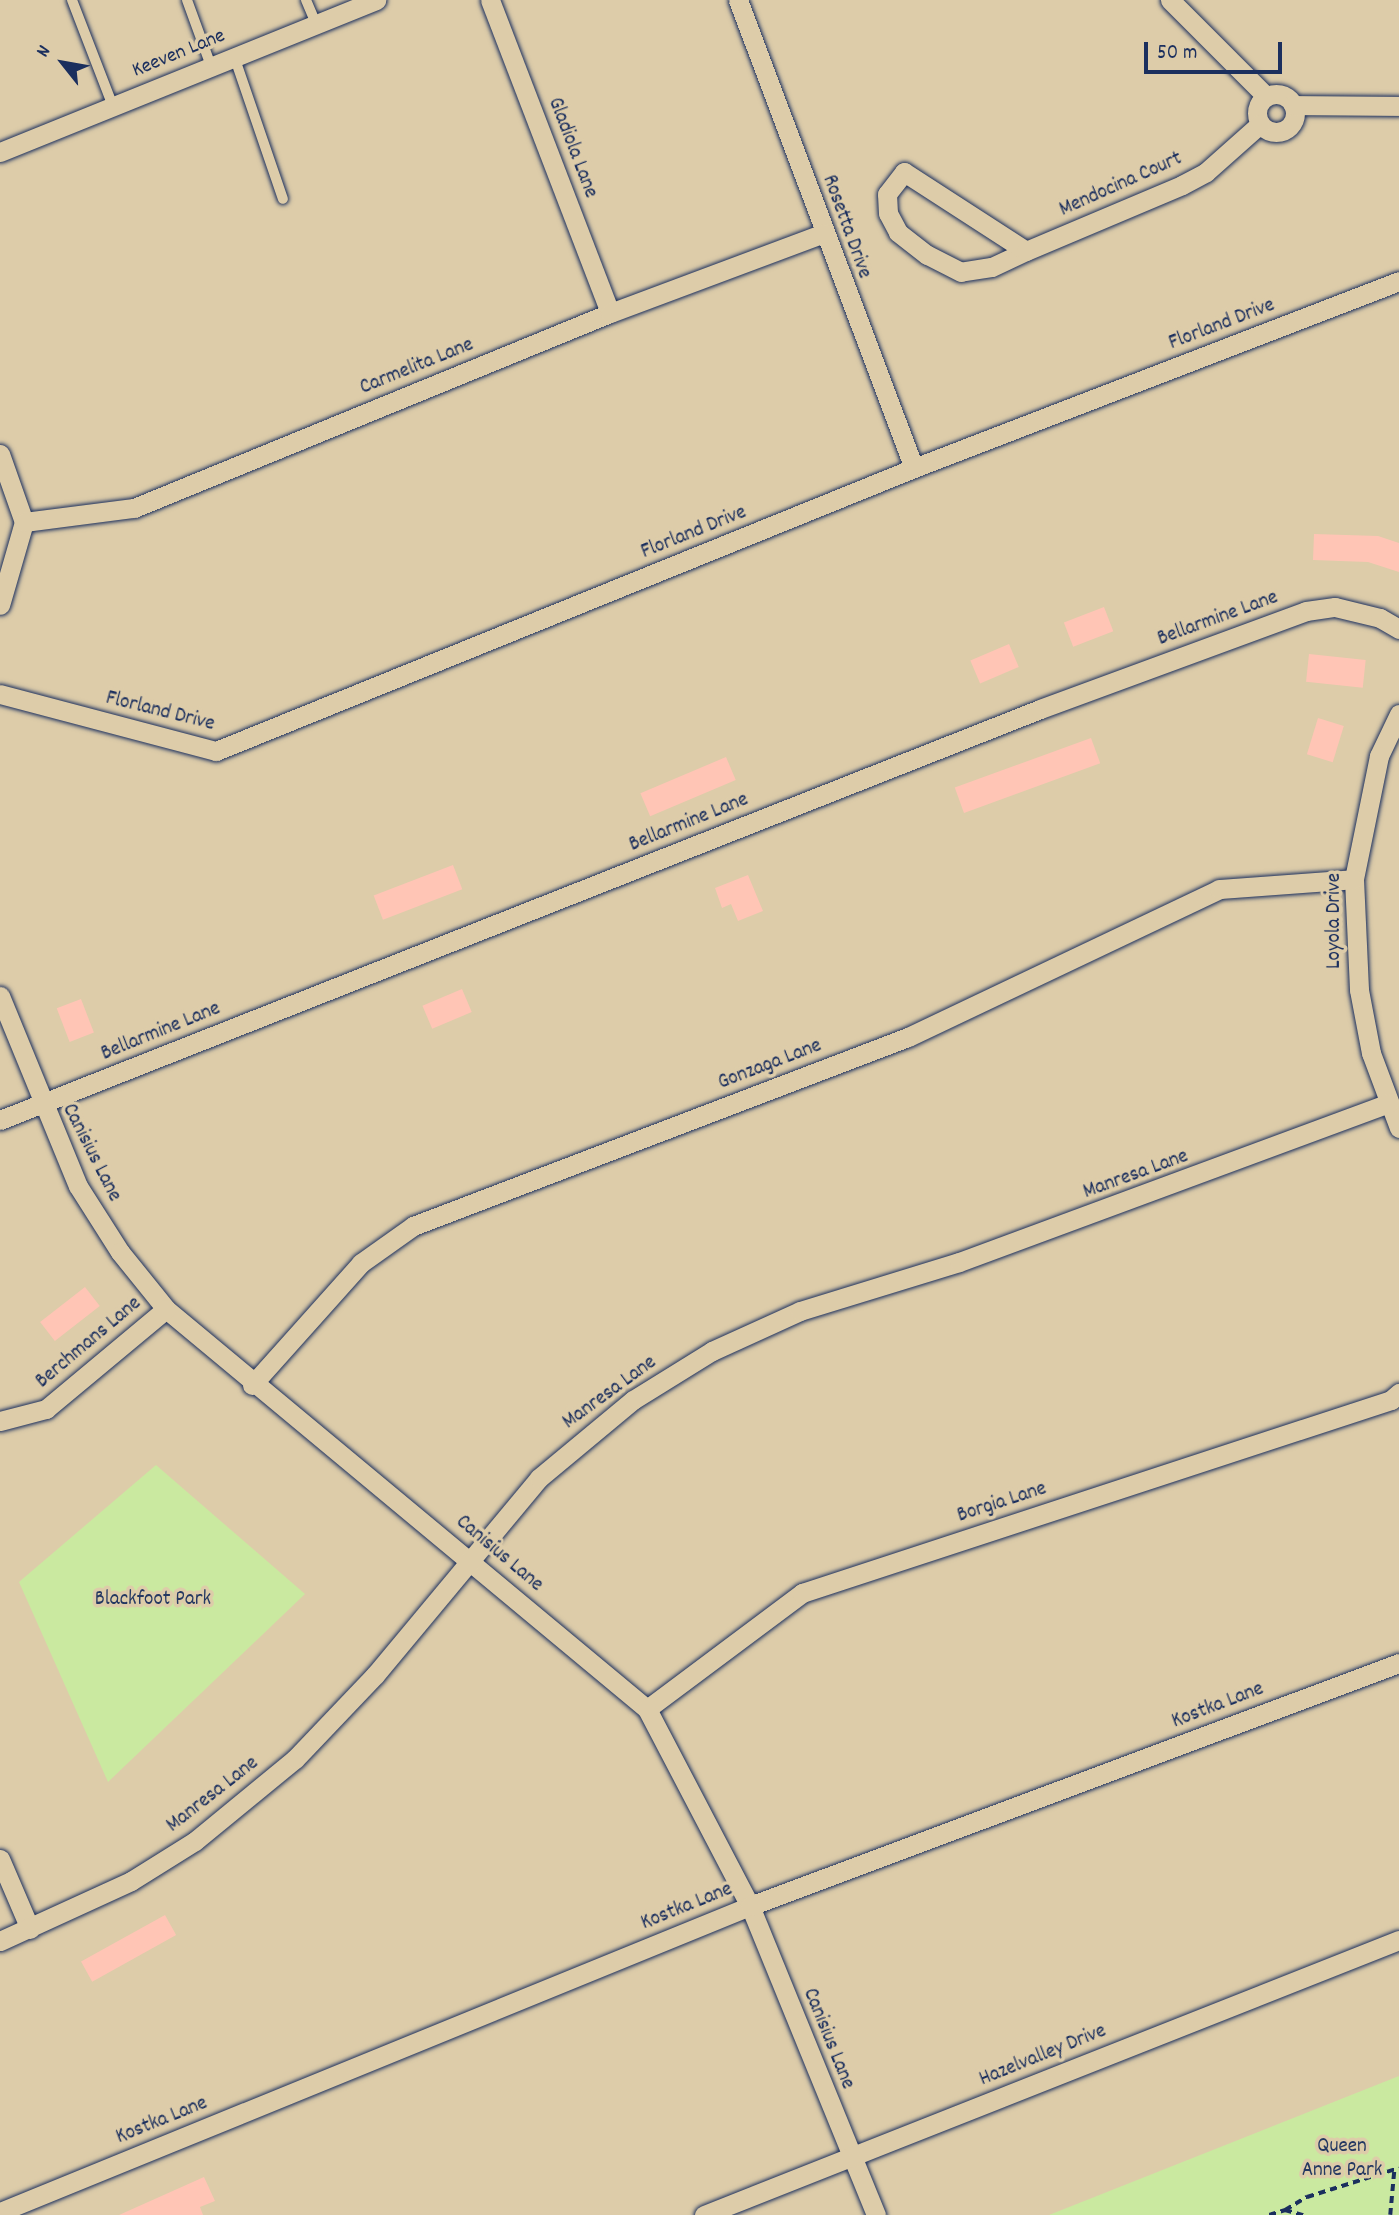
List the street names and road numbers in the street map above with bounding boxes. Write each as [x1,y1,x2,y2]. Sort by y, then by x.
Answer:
street label: Keeven Lane [129,24,229,84]
street label: Gladiola Lane [541,94,603,202]
street label: Mendocina Court [1056,147,1186,223]
street label: Rosetta Drive [816,172,876,282]
street label: Florland Drive [1166,293,1278,357]
street label: Carmelita Lane [357,333,477,401]
street label: Florland Drive [638,500,750,566]
street label: Bellarmine Lane [1154,586,1282,652]
street label: Florland Drive [103,686,217,738]
street label: Bellarmine Lane [626,788,752,858]
street label: Loyola Drive [1322,873,1348,969]
street label: Bellarmine Lane [98,997,224,1067]
street label: Gonzaga Lane [715,1034,825,1096]
street label: Canisius Lane [56,1100,126,1206]
street label: Manresa Lane [1080,1144,1192,1206]
street label: Berchmans Lane [31,1292,147,1394]
street label: Manresa Lane [558,1351,662,1435]
street label: Borgia Lane [954,1477,1050,1529]
street label: Canisius Lane [450,1510,548,1598]
street label: Kostka Lane [1169,1677,1267,1735]
street label: Manresa Lane [162,1751,264,1839]
street label: Kostka Lane [638,1877,736,1937]
street label: Canisius Lane [796,1985,860,2093]
street label: Hazelvalley Drive [976,2019,1110,2093]
street label: Kostka Lane [113,2091,211,2151]

